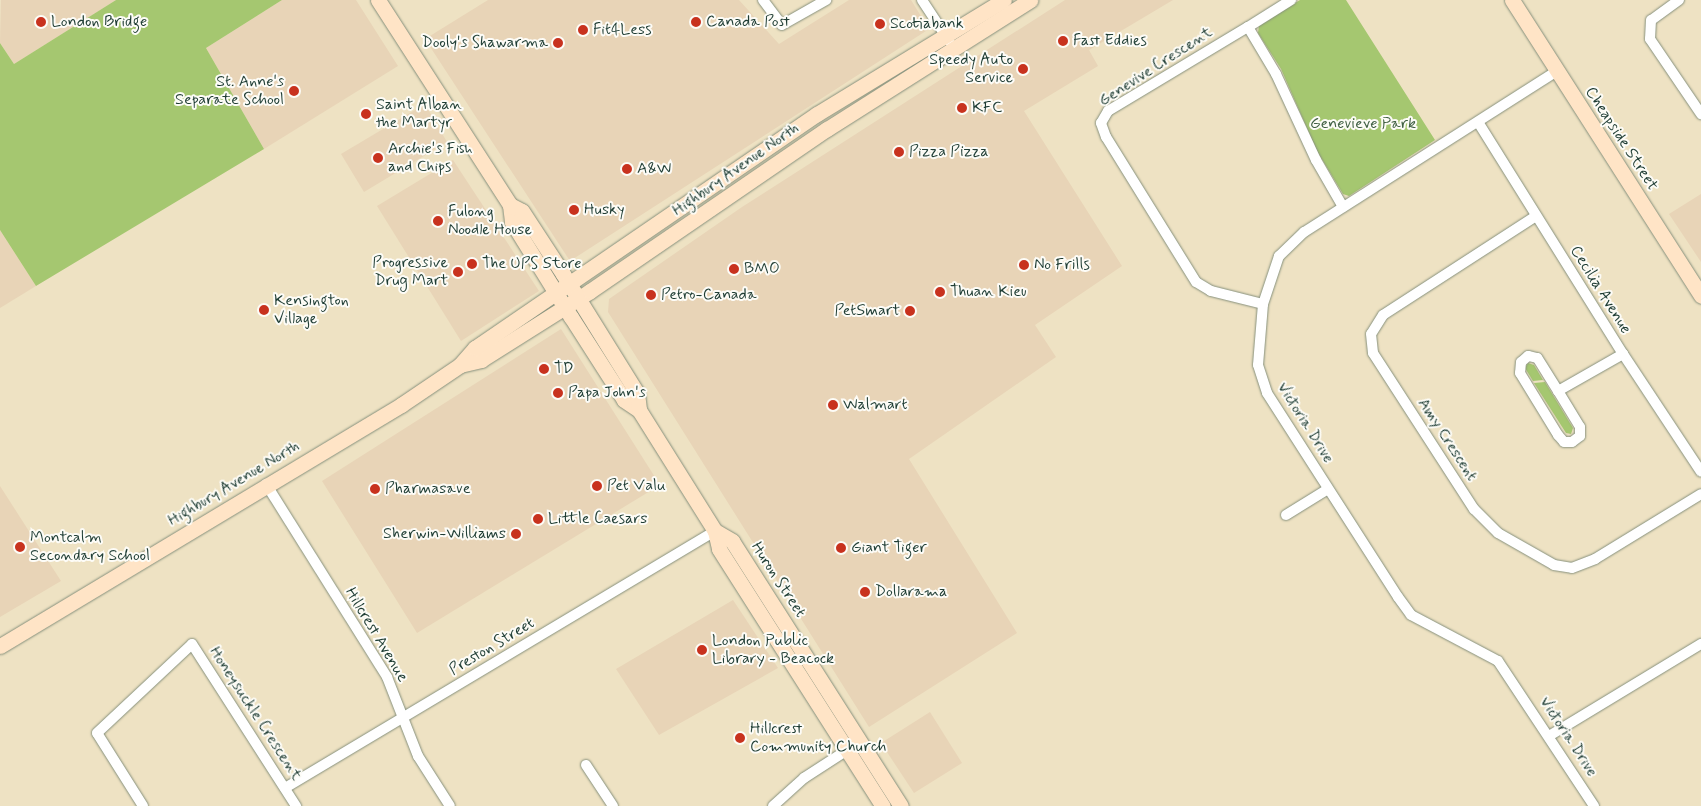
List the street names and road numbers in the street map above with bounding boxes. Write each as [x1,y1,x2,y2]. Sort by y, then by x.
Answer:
street label: Genevive Crescent [1098,25,1214,109]
street label: Cheapside Street [1581,84,1661,194]
street label: Highbury Avenue North [668,118,804,222]
street label: Cecilia Avenue [1565,242,1635,338]
street label: Victoria Drive [1273,379,1337,467]
street label: Amy Crescent [1413,394,1481,486]
street label: Highbury Avenue North [164,436,304,532]
street label: Huron Street [746,538,810,622]
street label: Hillcrest Avenue [340,584,412,686]
street label: Preston Street [445,613,539,681]
street label: Honeysuckle Crescent [206,646,304,782]
street label: Victoria Drive [1535,693,1601,781]

